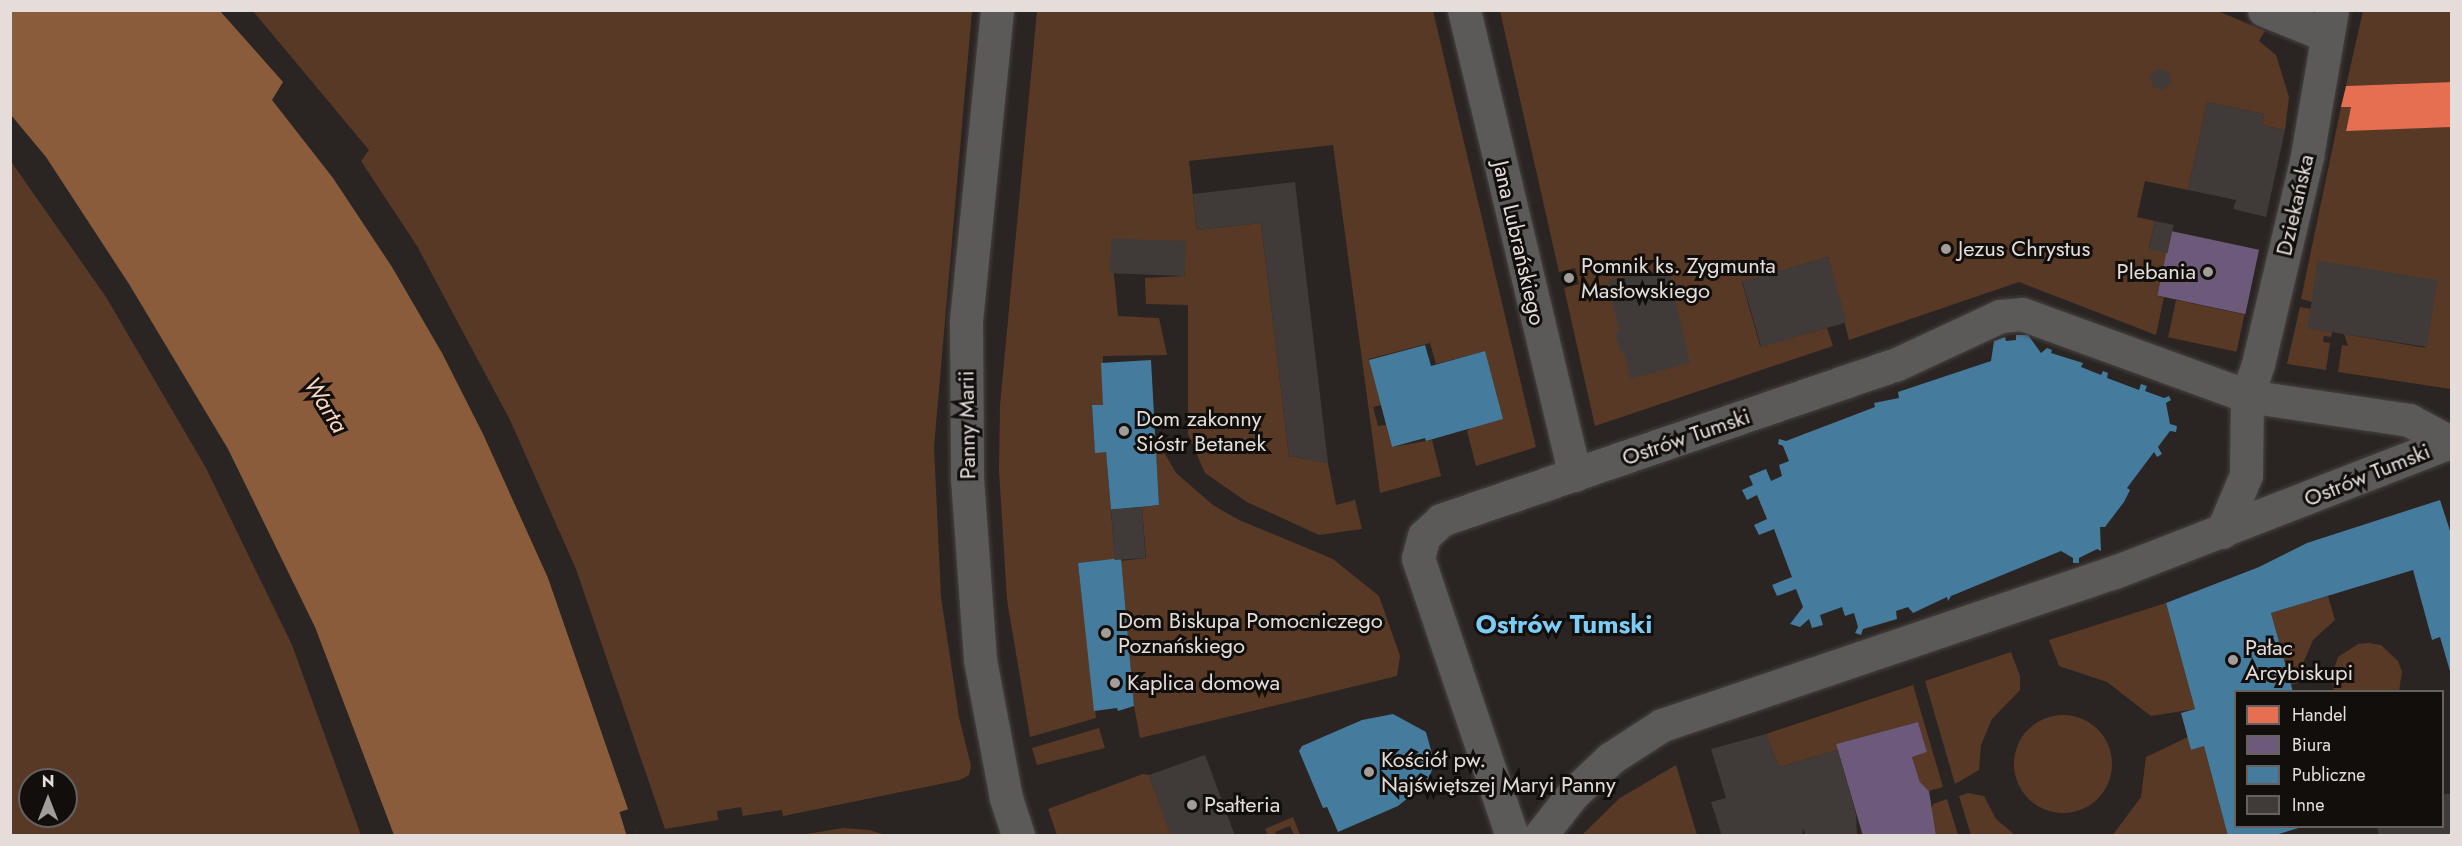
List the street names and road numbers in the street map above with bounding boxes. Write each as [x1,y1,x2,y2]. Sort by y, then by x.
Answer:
street label: Dziekańska [2271,152,2319,258]
street label: Jana Lubrańskiego [1487,158,1551,328]
street label: Panny Marii [953,370,981,480]
street label: Ostrów Tumski [1619,403,1753,471]
street label: Ostrów Tumski [2300,438,2434,512]

